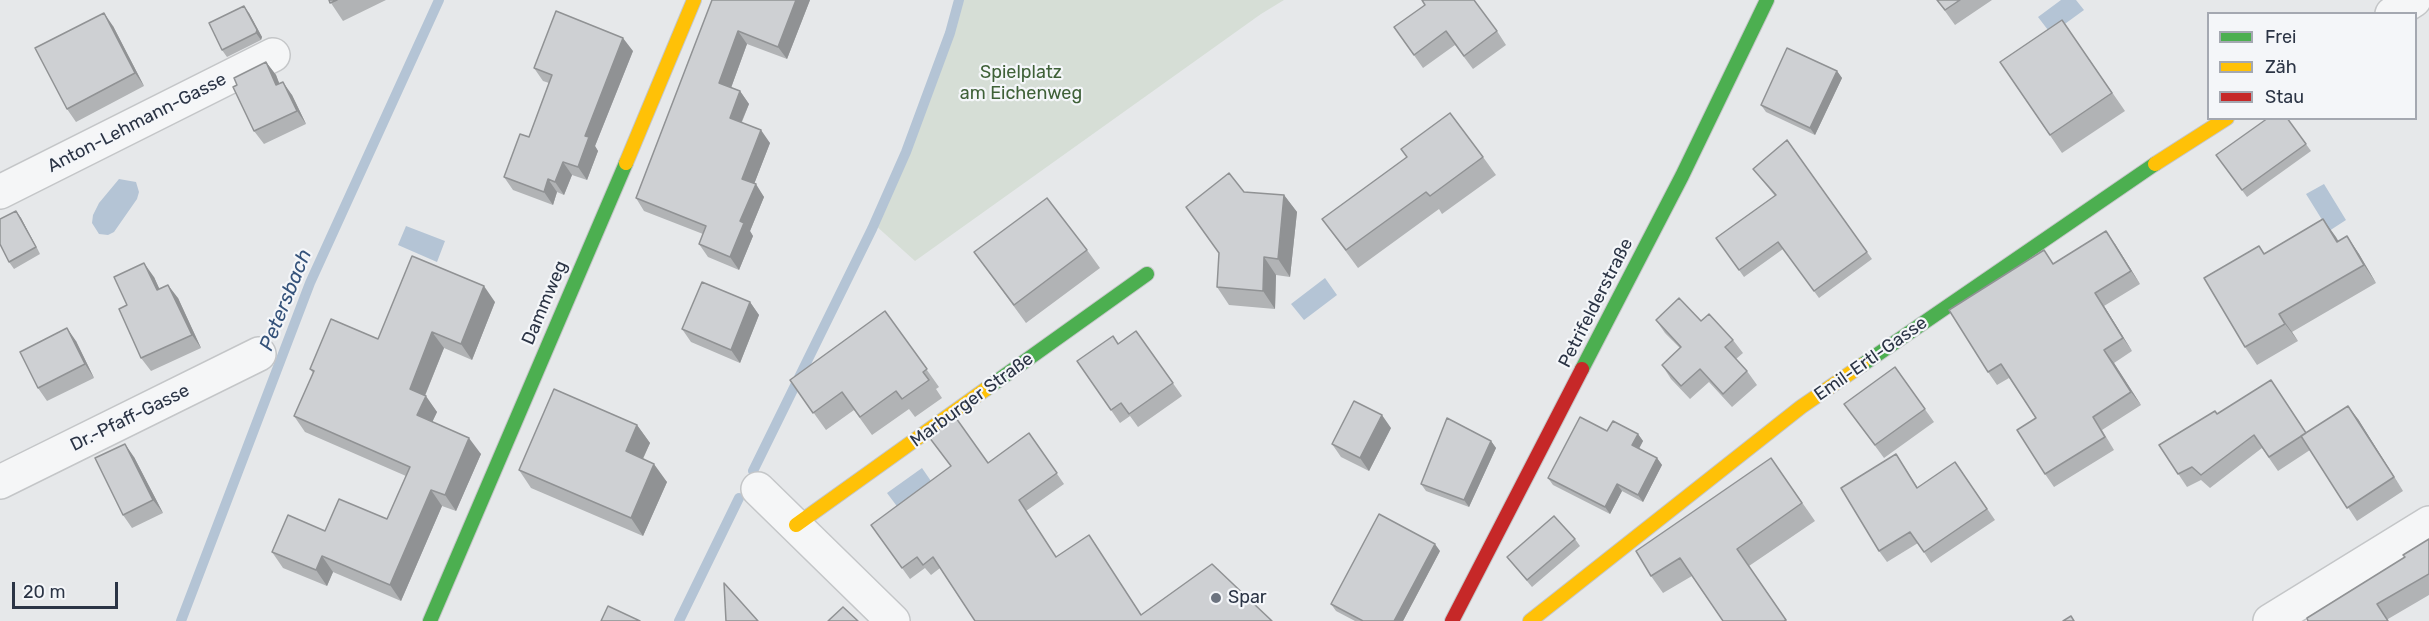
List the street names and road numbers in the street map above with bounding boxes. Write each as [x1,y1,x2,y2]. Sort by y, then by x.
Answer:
street label: Anton-Lehmann-Gasse [44,68,230,178]
street label: Petrifelderstraße [1554,235,1638,371]
street label: Dammweg [518,258,572,348]
street label: Emil-Ertl-Gasse [1810,312,1932,406]
street label: Marburger Straße [906,348,1038,452]
street label: Dr.-Pfaff-Gasse [67,380,193,456]

